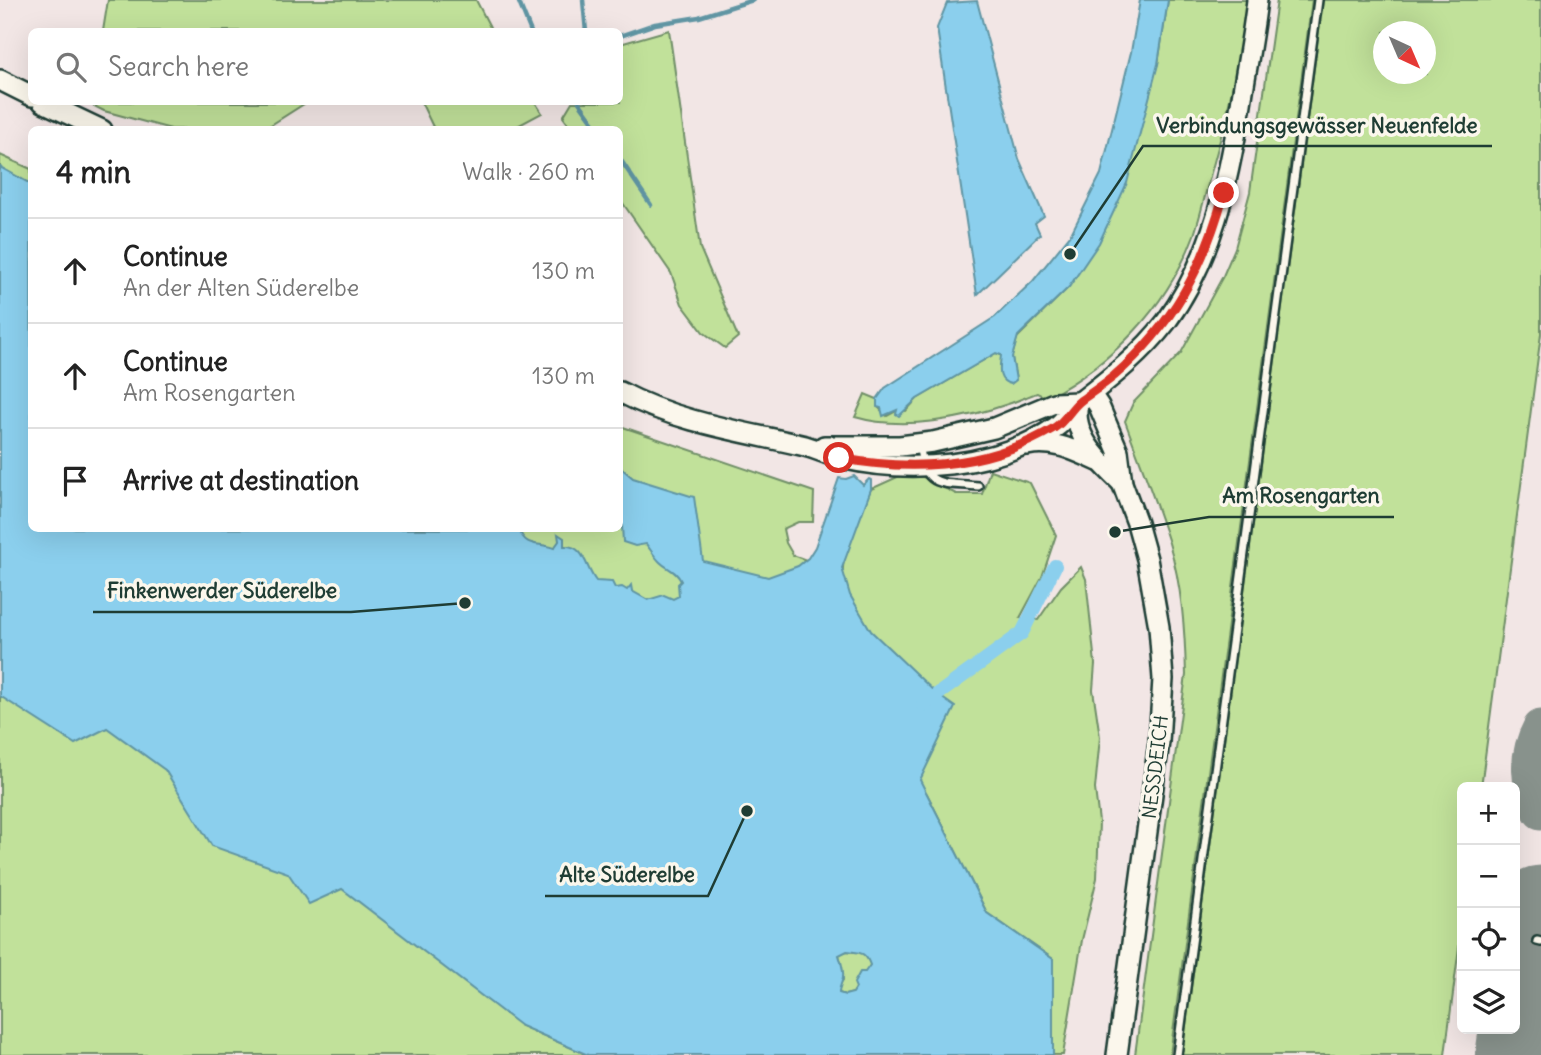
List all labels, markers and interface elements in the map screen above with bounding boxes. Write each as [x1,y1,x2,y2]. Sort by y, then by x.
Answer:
north arrow [1373,21,1436,84]
search box [28,28,623,105]
icon: search [52,48,90,86]
text: Search here [108,50,249,83]
callout: Verbindungsgewässer Neuenfelde [1143,104,1492,146]
text: Verbindungsgewässer Neuenfelde [1156,112,1478,139]
text: 4 min [56,153,131,191]
text: Walk · 260 m [462,157,595,186]
route end [1208,177,1239,208]
text: Continue [123,240,228,273]
icon: ahead [56,252,94,290]
text: 130 m [532,256,595,285]
text: An der Alten Süderelbe [123,273,359,302]
text: Continue [123,345,228,378]
icon: ahead [56,357,94,395]
text: 130 m [532,361,595,390]
text: Am Rosengarten [123,378,296,407]
route start [823,442,854,473]
icon: arrive [56,462,94,500]
text: Arrive at destination [123,464,359,497]
callout: Am Rosengarten [1209,475,1394,517]
text: Am Rosengarten [1222,482,1380,509]
callout: Finkenwerder Süderelbe [93,570,351,612]
text: Finkenwerder Süderelbe [107,577,337,604]
street label: NESSDEICH [1137,714,1173,820]
map controls [1457,782,1520,1034]
button: + [1457,782,1520,845]
button: − [1457,845,1520,908]
callout: Alte Süderelbe [545,854,708,896]
text: Alte Süderelbe [559,861,695,888]
button: locate [1457,908,1520,971]
button: layers [1457,971,1520,1034]

